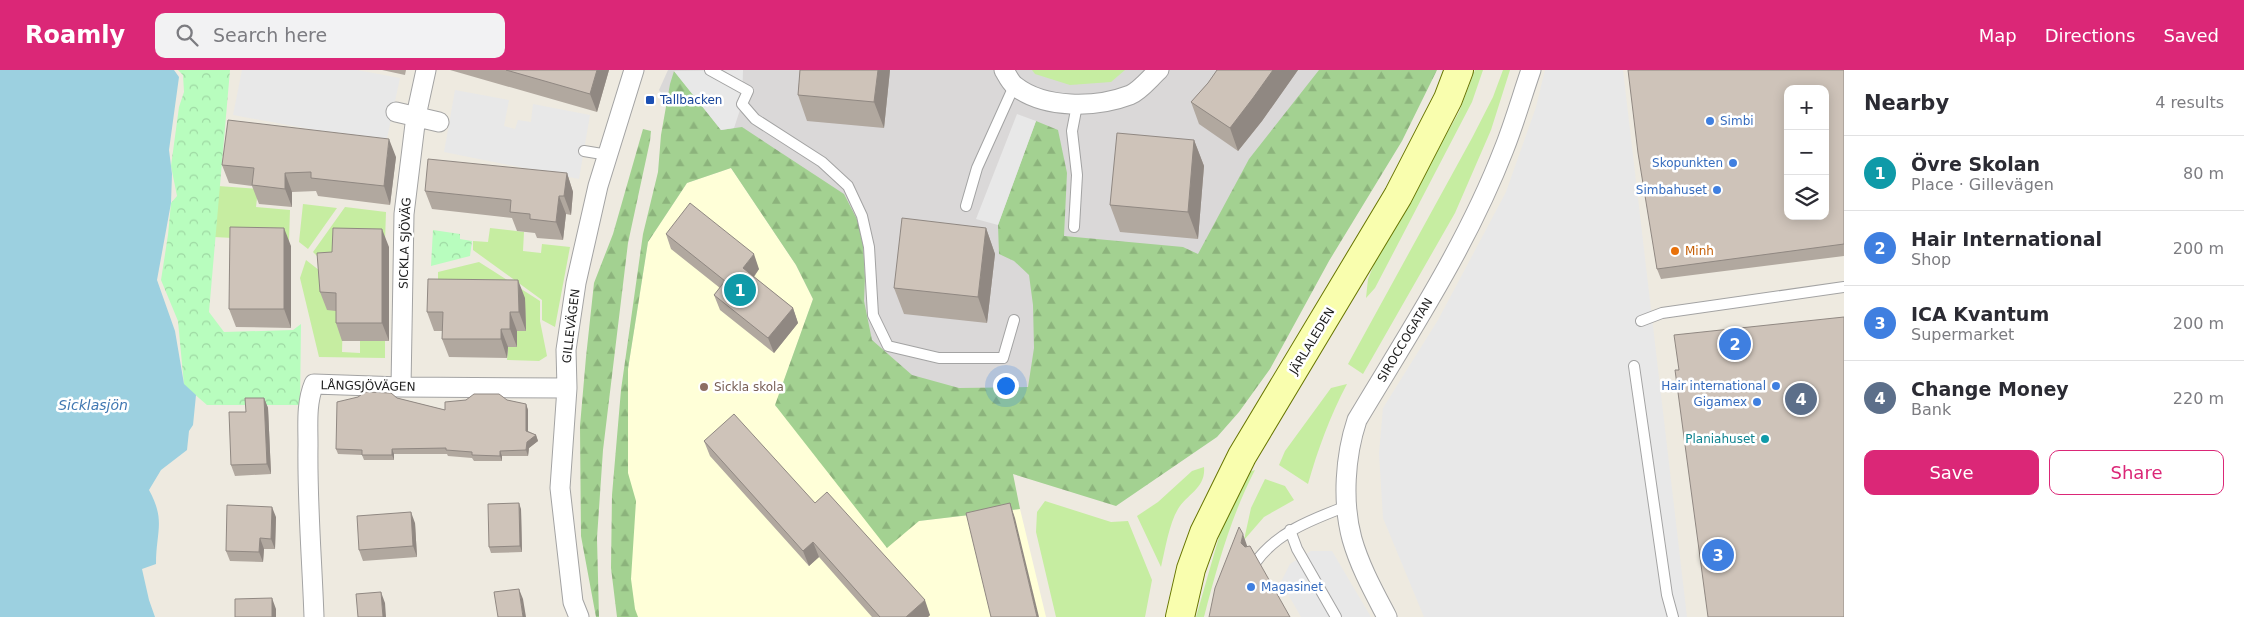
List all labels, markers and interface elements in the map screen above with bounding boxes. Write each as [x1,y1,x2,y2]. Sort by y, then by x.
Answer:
search box [155,13,505,58]
text: Roamly [25,21,125,49]
icon: search [173,21,201,49]
text: Search here [213,24,327,46]
text: Map [1979,25,2017,46]
text: Directions [2045,25,2135,46]
text: Saved [2163,25,2219,46]
map controls [1784,85,1829,220]
button: + [1784,85,1829,130]
text: Nearby [1864,91,1949,115]
place label: Tallbacken [659,93,722,107]
text: 4 results [2155,93,2224,112]
marker: Tallbacken [644,94,656,106]
place label: Simbi [1720,114,1754,128]
marker: Simbi [1704,115,1716,127]
button: − [1784,130,1829,175]
text: Övre Skolan [1911,153,2040,175]
place label: Skopunkten [1652,156,1723,170]
marker: Skopunkten [1727,157,1739,169]
text: 1 [1874,164,1886,183]
text: 80 m [2183,164,2224,183]
button: layers [1784,175,1829,220]
text: Place · Gillevägen [1911,175,2054,194]
place label: Simbahuset [1636,183,1707,197]
marker: Simbahuset [1711,184,1723,196]
street label: SICKLA SJÖVÄG [394,197,414,289]
text: Hair International [1911,228,2102,250]
text: 2 [1874,239,1886,258]
text: 200 m [2173,239,2224,258]
place label: Minh [1685,244,1714,258]
marker: Minh [1669,245,1681,257]
text: Shop [1911,250,1951,269]
pin: 1 [724,271,756,309]
street label: GILLEVÄGEN [558,288,583,364]
street label: SIROCCOGATAN [1374,296,1436,384]
text: ICA Kvantum [1911,303,2049,325]
street label: JÄRLALEDEN [1285,305,1337,378]
text: 3 [1874,314,1886,333]
text: 200 m [2173,314,2224,333]
pin: 2 [1719,325,1751,363]
text: Supermarket [1911,325,2014,344]
your location [993,373,1019,399]
street label: LÅNGSJÖVÄGEN [320,376,416,394]
text: Change Money [1911,378,2069,400]
place label: Hair international [1661,379,1766,393]
place label: Sickla skola [714,380,784,394]
marker: Hair international [1770,380,1782,392]
pin: 4 [1785,380,1817,418]
marker: Sickla skola [698,381,710,393]
text: 4 [1874,389,1886,408]
text: 220 m [2173,389,2224,408]
place label: Gigamex [1693,395,1747,409]
marker: Gigamex [1751,396,1763,408]
water label: Sicklasjön [58,397,128,413]
text: Bank [1911,400,1951,419]
place label: Planiahuset [1685,432,1755,446]
marker: Planiahuset [1759,433,1771,445]
button: Save [1864,450,2039,495]
button: Share [2049,450,2224,495]
pin: 3 [1702,536,1734,574]
place label: Magasinet [1261,580,1323,594]
marker: Magasinet [1245,581,1257,593]

